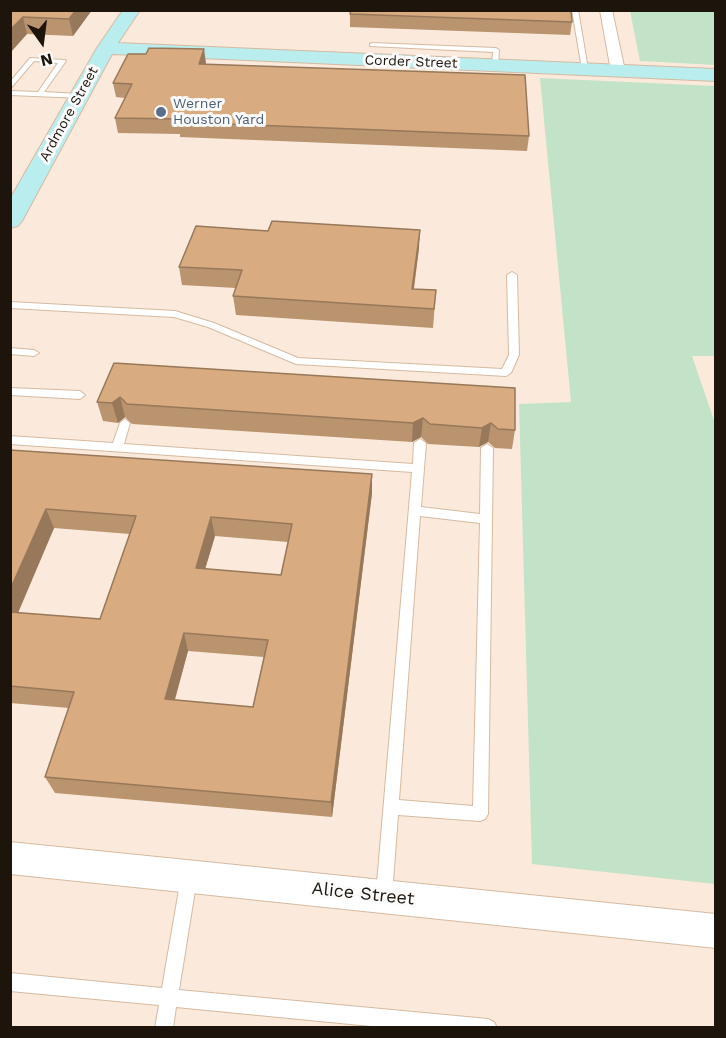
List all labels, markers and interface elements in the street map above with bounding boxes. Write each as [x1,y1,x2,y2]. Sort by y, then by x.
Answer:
north arrow [12,12,72,72]
text: N [38,49,55,71]
street label: Corder Street [364,52,458,72]
street label: Ardmore Street [36,64,102,164]
place label: Werner Houston Yard [173,96,264,128]
marker: Werner Houston Yard [154,105,168,119]
street label: Alice Street [311,878,415,910]

